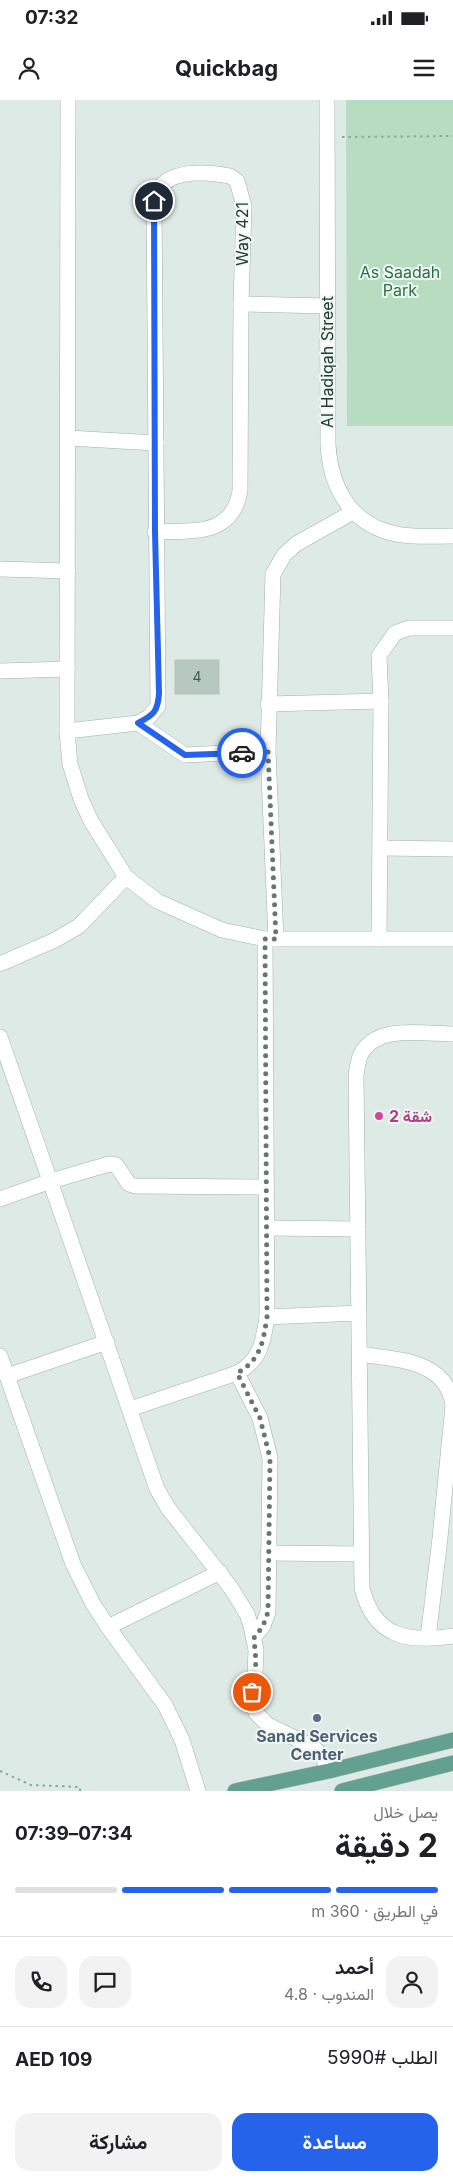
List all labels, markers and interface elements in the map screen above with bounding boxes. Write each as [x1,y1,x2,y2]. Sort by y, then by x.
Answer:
text: 07:32 [25,6,78,29]
icon: person [15,54,43,82]
icon: menu [410,54,438,82]
text: Quickbag [175,55,278,81]
pin [133,180,175,222]
icon: home [140,187,168,215]
street label: Way 421 [232,202,252,266]
park label: As Saadah Park [360,262,440,300]
street label: Al Hadiqah Street [317,296,337,428]
house number: 4 [192,668,202,685]
courier [217,728,267,778]
icon: car [228,739,256,767]
place label: شقة 2 [389,1106,432,1126]
marker: شقة 2 [373,1110,385,1122]
pin [231,1671,273,1713]
icon: bag [238,1678,266,1706]
marker: Sanad Services Center [311,1712,323,1724]
place label: Sanad Services Center [256,1726,378,1764]
text: يصل خلال [373,1802,438,1822]
text: 07:34–07:39 [15,1822,133,1845]
text: 2 دقيقة [335,1826,438,1865]
text: في الطريق · 360 m [311,1901,438,1921]
button: phone [15,1956,67,2008]
button: chat [79,1956,131,2008]
text: أحمد [335,1956,374,1979]
button: person [386,1956,438,2008]
text: المندوب · 4.8 [284,1984,374,2004]
text: الطلب #5990 [327,2046,438,2069]
text: AED 109 [15,2048,92,2071]
button: مشاركة [15,2113,222,2171]
button: مساعدة [232,2113,438,2171]

